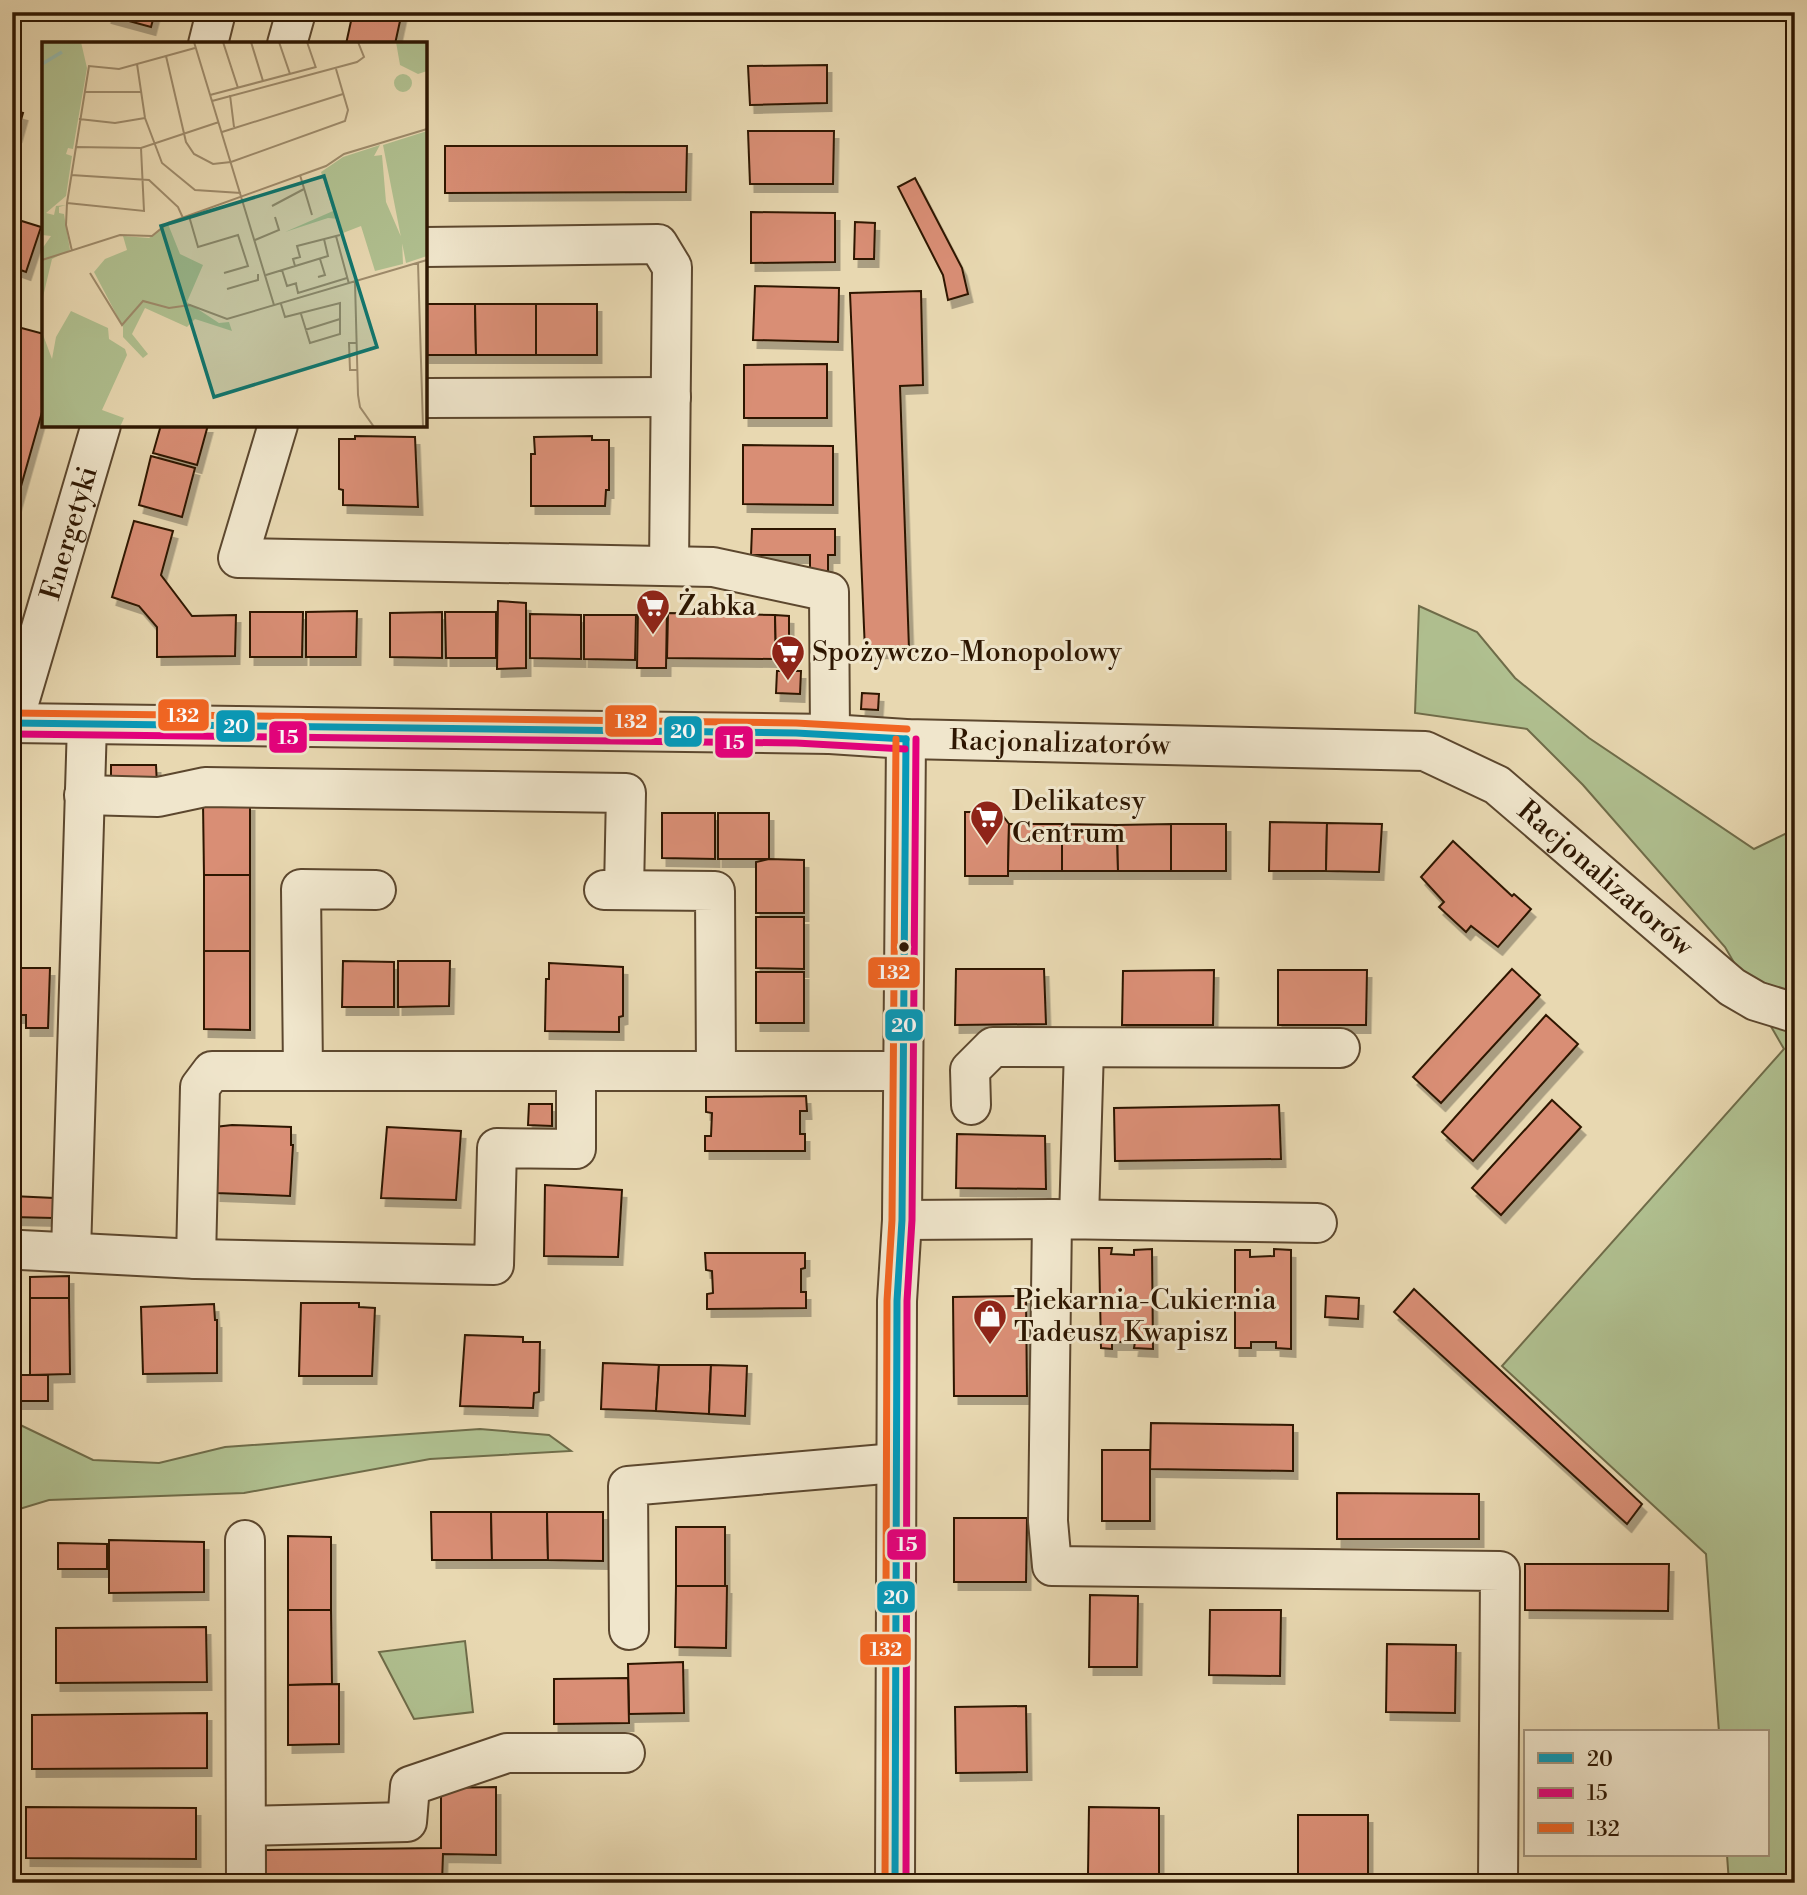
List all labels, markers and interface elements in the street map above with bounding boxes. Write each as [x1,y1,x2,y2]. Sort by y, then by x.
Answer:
inset map [42,42,427,427]
street label: Energetyki [33,462,105,604]
supermarket icon: Żabka [634,587,672,636]
place label: Żabka [678,588,757,624]
supermarket icon: Spożywczo-Monopolowy [769,633,807,682]
place label: Spożywczo-Monopolowy [812,635,1122,670]
line badge: 132 [157,698,210,732]
text: 132 [167,704,199,728]
line badge: 132 [604,704,658,738]
line badge: 20 [215,709,256,743]
text: 132 [615,710,647,734]
text: 20 [223,715,249,739]
line badge: 20 [663,715,703,748]
line badge: 15 [268,720,308,754]
text: 20 [670,720,696,744]
street label: Racjonalizatorów [949,723,1171,763]
line badge: 15 [714,725,754,759]
text: 15 [278,726,299,750]
text: 15 [724,731,745,755]
place label: Delikatesy Centrum [1012,784,1146,851]
street label: Racjonalizatorów [1510,793,1701,964]
supermarket icon: Delikatesy Centrum [968,798,1006,847]
unlabelled marker [897,940,911,954]
line badge: 132 [867,956,921,989]
text: 132 [878,961,910,985]
line badge: 20 [884,1008,924,1042]
text: 20 [891,1014,917,1038]
place label: Piekarnia-Cukiernia Tadeusz Kwapisz [1014,1283,1277,1350]
shop icon: Piekarnia-Cukiernia Tadeusz Kwapisz [971,1297,1009,1346]
line badge: 15 [886,1528,927,1561]
text: 15 [897,1533,918,1557]
line badge: 20 [876,1580,916,1614]
text: 20 [883,1586,909,1610]
line badge: 132 [859,1633,912,1666]
text: 132 [870,1638,902,1662]
legend [1524,1730,1769,1856]
text: 20 [1587,1747,1613,1773]
text: 15 [1587,1781,1608,1807]
text: 132 [1587,1817,1620,1843]

